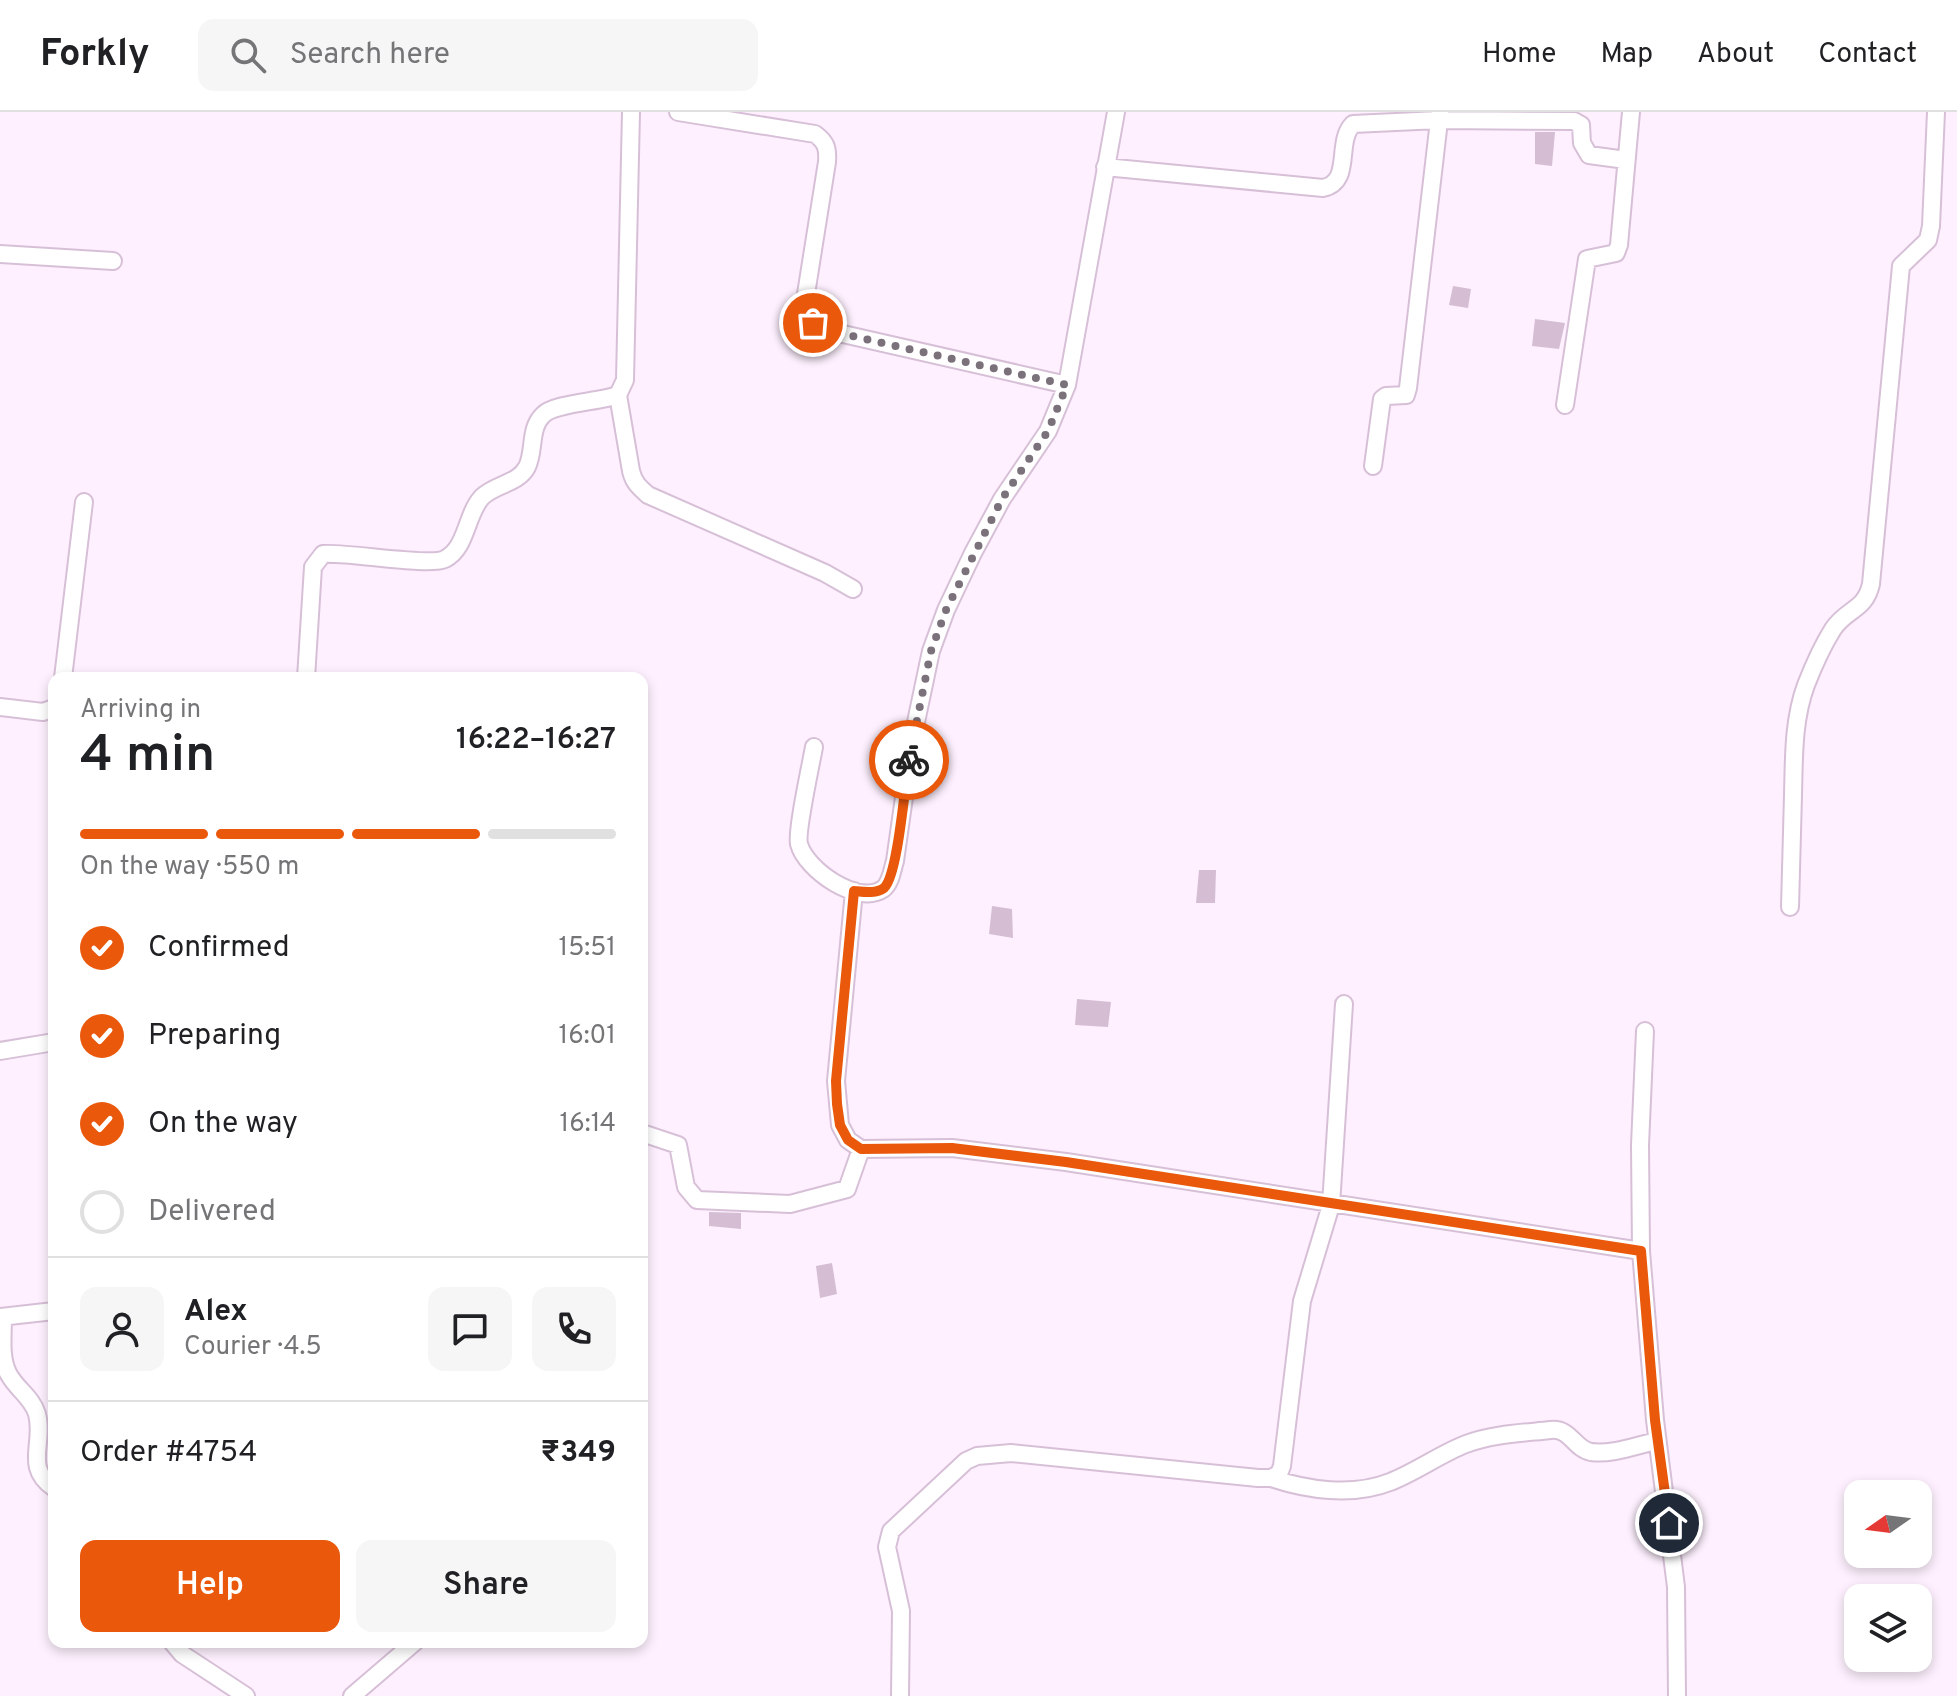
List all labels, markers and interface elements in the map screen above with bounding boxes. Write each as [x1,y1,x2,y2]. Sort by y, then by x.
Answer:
search box [198,19,758,91]
text: Forkly [40,31,150,80]
icon: search [226,33,270,77]
text: Search here [290,37,450,74]
text: Home [1482,37,1556,73]
text: Map [1600,37,1653,73]
text: About [1697,37,1774,73]
text: Contact [1818,37,1917,73]
pin [779,289,847,357]
icon: bag [791,301,835,345]
text: Arriving in [80,694,201,727]
courier [869,720,949,800]
text: 16:22–16:27 [456,722,616,759]
text: 4 min [80,724,215,790]
icon: bike [887,738,931,782]
text: On the way · 550 m [80,851,299,884]
icon: check [80,926,124,970]
text: Confirmed [148,930,290,967]
text: 15:51 [558,932,616,965]
icon: check [80,1014,124,1058]
text: Preparing [148,1018,281,1055]
text: 16:01 [559,1020,616,1053]
icon: check [80,1102,124,1146]
text: On the way [148,1106,298,1143]
text: 16:14 [560,1108,616,1141]
text: Delivered [148,1194,276,1231]
button: person [80,1287,164,1371]
button: chat [428,1287,512,1371]
button: phone [532,1287,616,1371]
text: Alex [184,1294,248,1331]
text: Courier · 4.5 [184,1331,322,1364]
text: Order #4754 [80,1435,257,1472]
text: ₹349 [541,1435,616,1472]
north arrow [1844,1480,1932,1568]
map controls [1844,1480,1932,1672]
pin [1635,1489,1703,1557]
icon: home [1647,1501,1691,1545]
button: Help [80,1540,340,1632]
button: Share [356,1540,616,1632]
button: layers [1844,1584,1932,1672]

